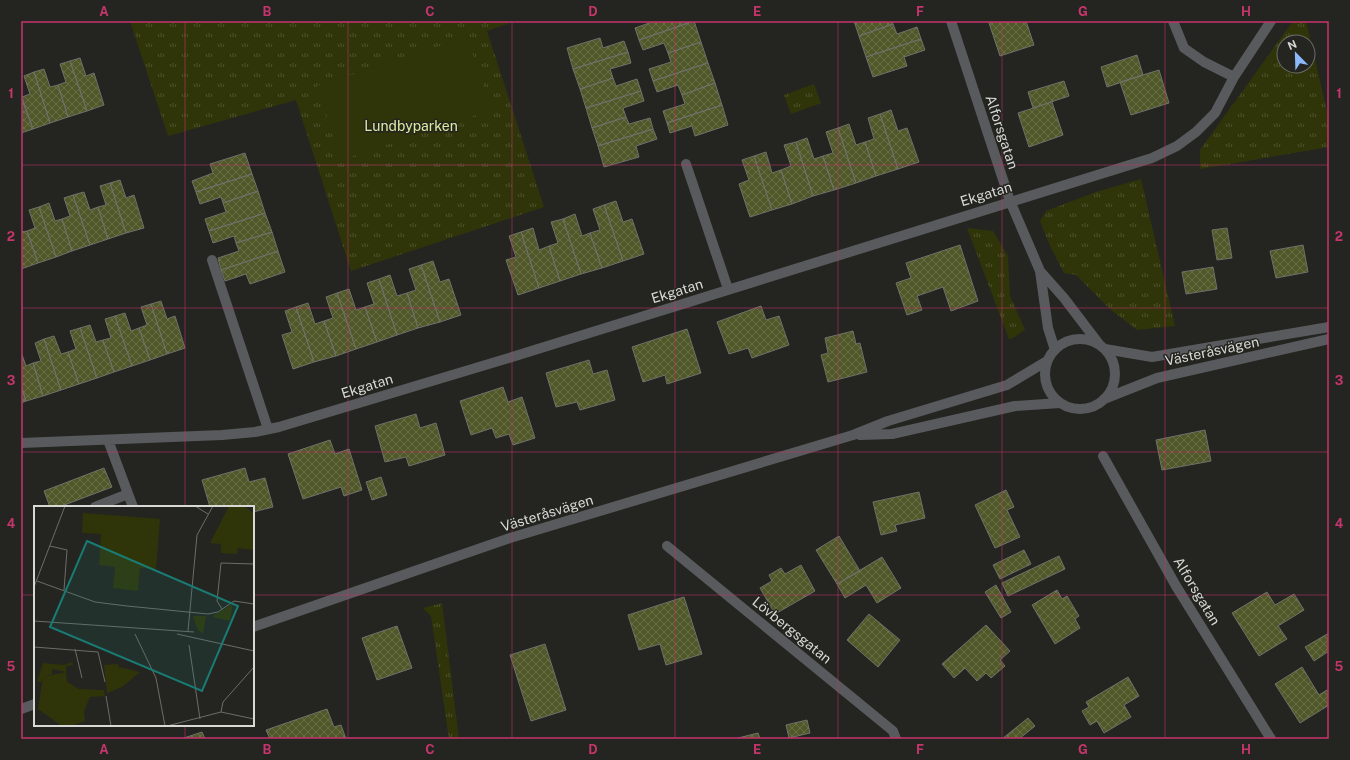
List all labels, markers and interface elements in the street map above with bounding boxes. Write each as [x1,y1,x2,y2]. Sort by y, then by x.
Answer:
text: A [99,4,109,19]
text: B [263,4,272,19]
text: C [425,4,435,19]
text: D [588,4,598,19]
text: E [753,4,761,19]
text: F [916,4,924,19]
text: G [1078,4,1088,19]
text: H [1241,4,1251,19]
north arrow [1276,34,1316,74]
text: N [1286,38,1298,52]
text: 1 [8,86,14,101]
text: 1 [1336,86,1342,101]
street label: Alforsgatan [983,93,1021,171]
park label: Lundbyparken [364,118,458,134]
street label: Ekgatan [958,179,1014,209]
text: 2 [7,229,15,244]
text: 2 [1335,229,1343,244]
street label: Ekgatan [649,276,705,306]
street label: Västeråsvägen [1164,333,1260,369]
street label: Ekgatan [339,371,395,401]
text: 3 [7,373,16,388]
text: 3 [1335,373,1344,388]
street label: Västeråsvägen [499,491,595,535]
inset map [34,506,254,726]
text: 4 [7,516,16,531]
text: 4 [1335,516,1344,531]
street label: Alforsgatan [1170,554,1224,628]
street label: Lövbergsgatan [749,593,835,667]
text: 5 [7,659,16,674]
text: 5 [1335,659,1344,674]
text: A [99,742,109,757]
text: B [263,742,272,757]
text: C [425,742,435,757]
text: D [588,742,598,757]
text: E [753,742,761,757]
text: F [916,742,924,757]
text: G [1078,742,1088,757]
text: H [1241,742,1251,757]

